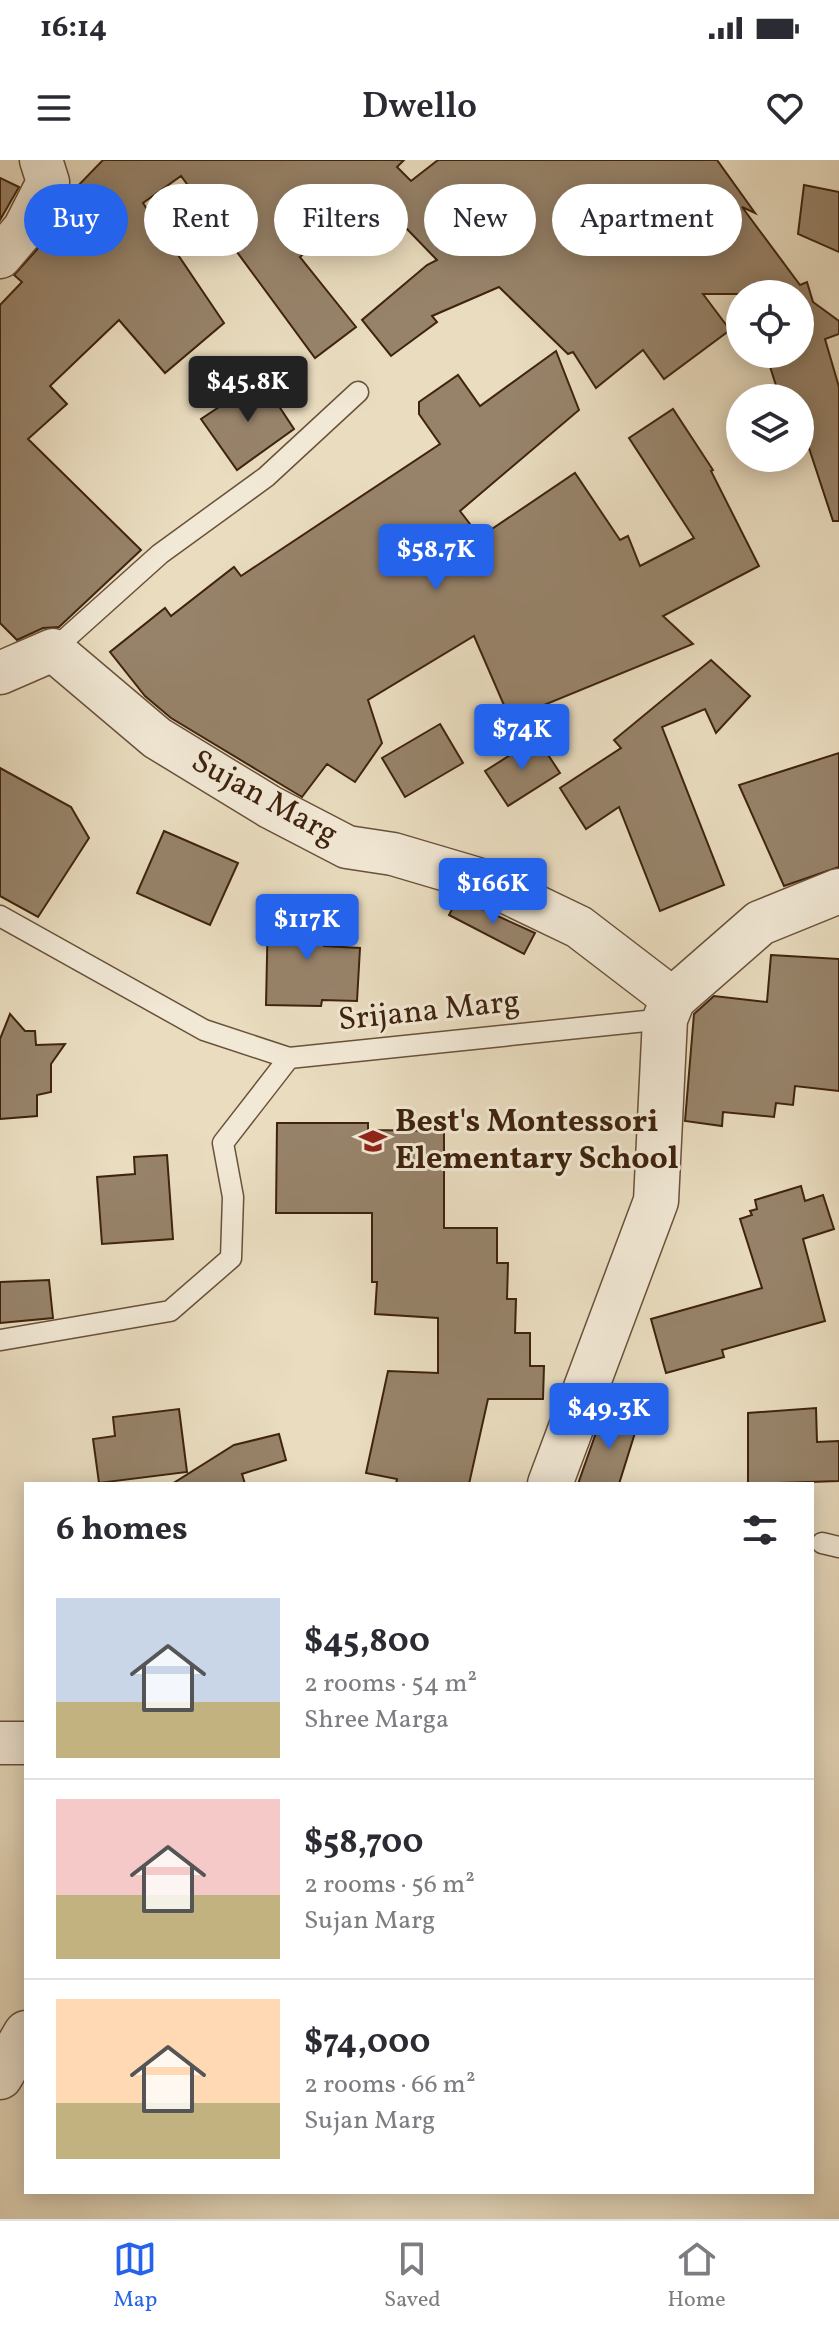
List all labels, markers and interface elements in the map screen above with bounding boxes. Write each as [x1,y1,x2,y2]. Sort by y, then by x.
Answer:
text: 16:14 [40,7,107,49]
text: Dwello [362,83,477,133]
icon: menu [32,86,76,130]
icon: heart [763,86,807,130]
chip: Buy [24,184,128,256]
chip: Rent [144,184,258,256]
chip: Filters [274,184,408,256]
chip: New [424,184,536,256]
chip: Apartment [552,184,742,256]
map controls [726,280,814,472]
button: locate [726,280,814,368]
pin: $45.8K [183,356,313,424]
text: $45.8K [207,364,289,400]
button: layers [726,384,814,472]
pin: $58.7K [371,524,501,592]
text: $58.7K [397,532,475,568]
pin: $74K [475,704,569,772]
text: $74K [492,712,552,748]
street label: Sujan Marg [183,741,345,857]
pin: $166K [437,858,549,926]
text: $166K [457,866,529,902]
pin: $117K [251,894,363,962]
text: $117K [274,902,340,938]
street label: Srijana Marg [336,981,522,1043]
place label: Best's Montessori Elementary School [395,1101,679,1182]
school or university icon: Best's Montessori Elementary School [358,1126,388,1156]
pin: $49.3K [544,1383,674,1451]
text: $49.3K [568,1391,650,1427]
text: 6 homes [56,1507,188,1554]
icon: filters [738,1508,782,1552]
text: $45,800 [304,1619,430,1666]
icon: home [120,1630,216,1726]
text: 2 rooms · 54 m² [304,1666,477,1702]
text: Shree Marga [304,1702,449,1738]
text: $58,700 [304,1820,423,1867]
icon: home [120,1831,216,1927]
text: 2 rooms · 56 m² [304,1867,475,1903]
text: Sujan Marg [304,1903,435,1939]
text: $74,000 [304,2020,430,2067]
icon: home [120,2031,216,2127]
text: 2 rooms · 66 m² [304,2067,476,2103]
text: Sujan Marg [304,2103,435,2139]
tab: Map [113,2237,157,2316]
tab: Saved [384,2237,441,2316]
tab: Home [667,2237,726,2316]

